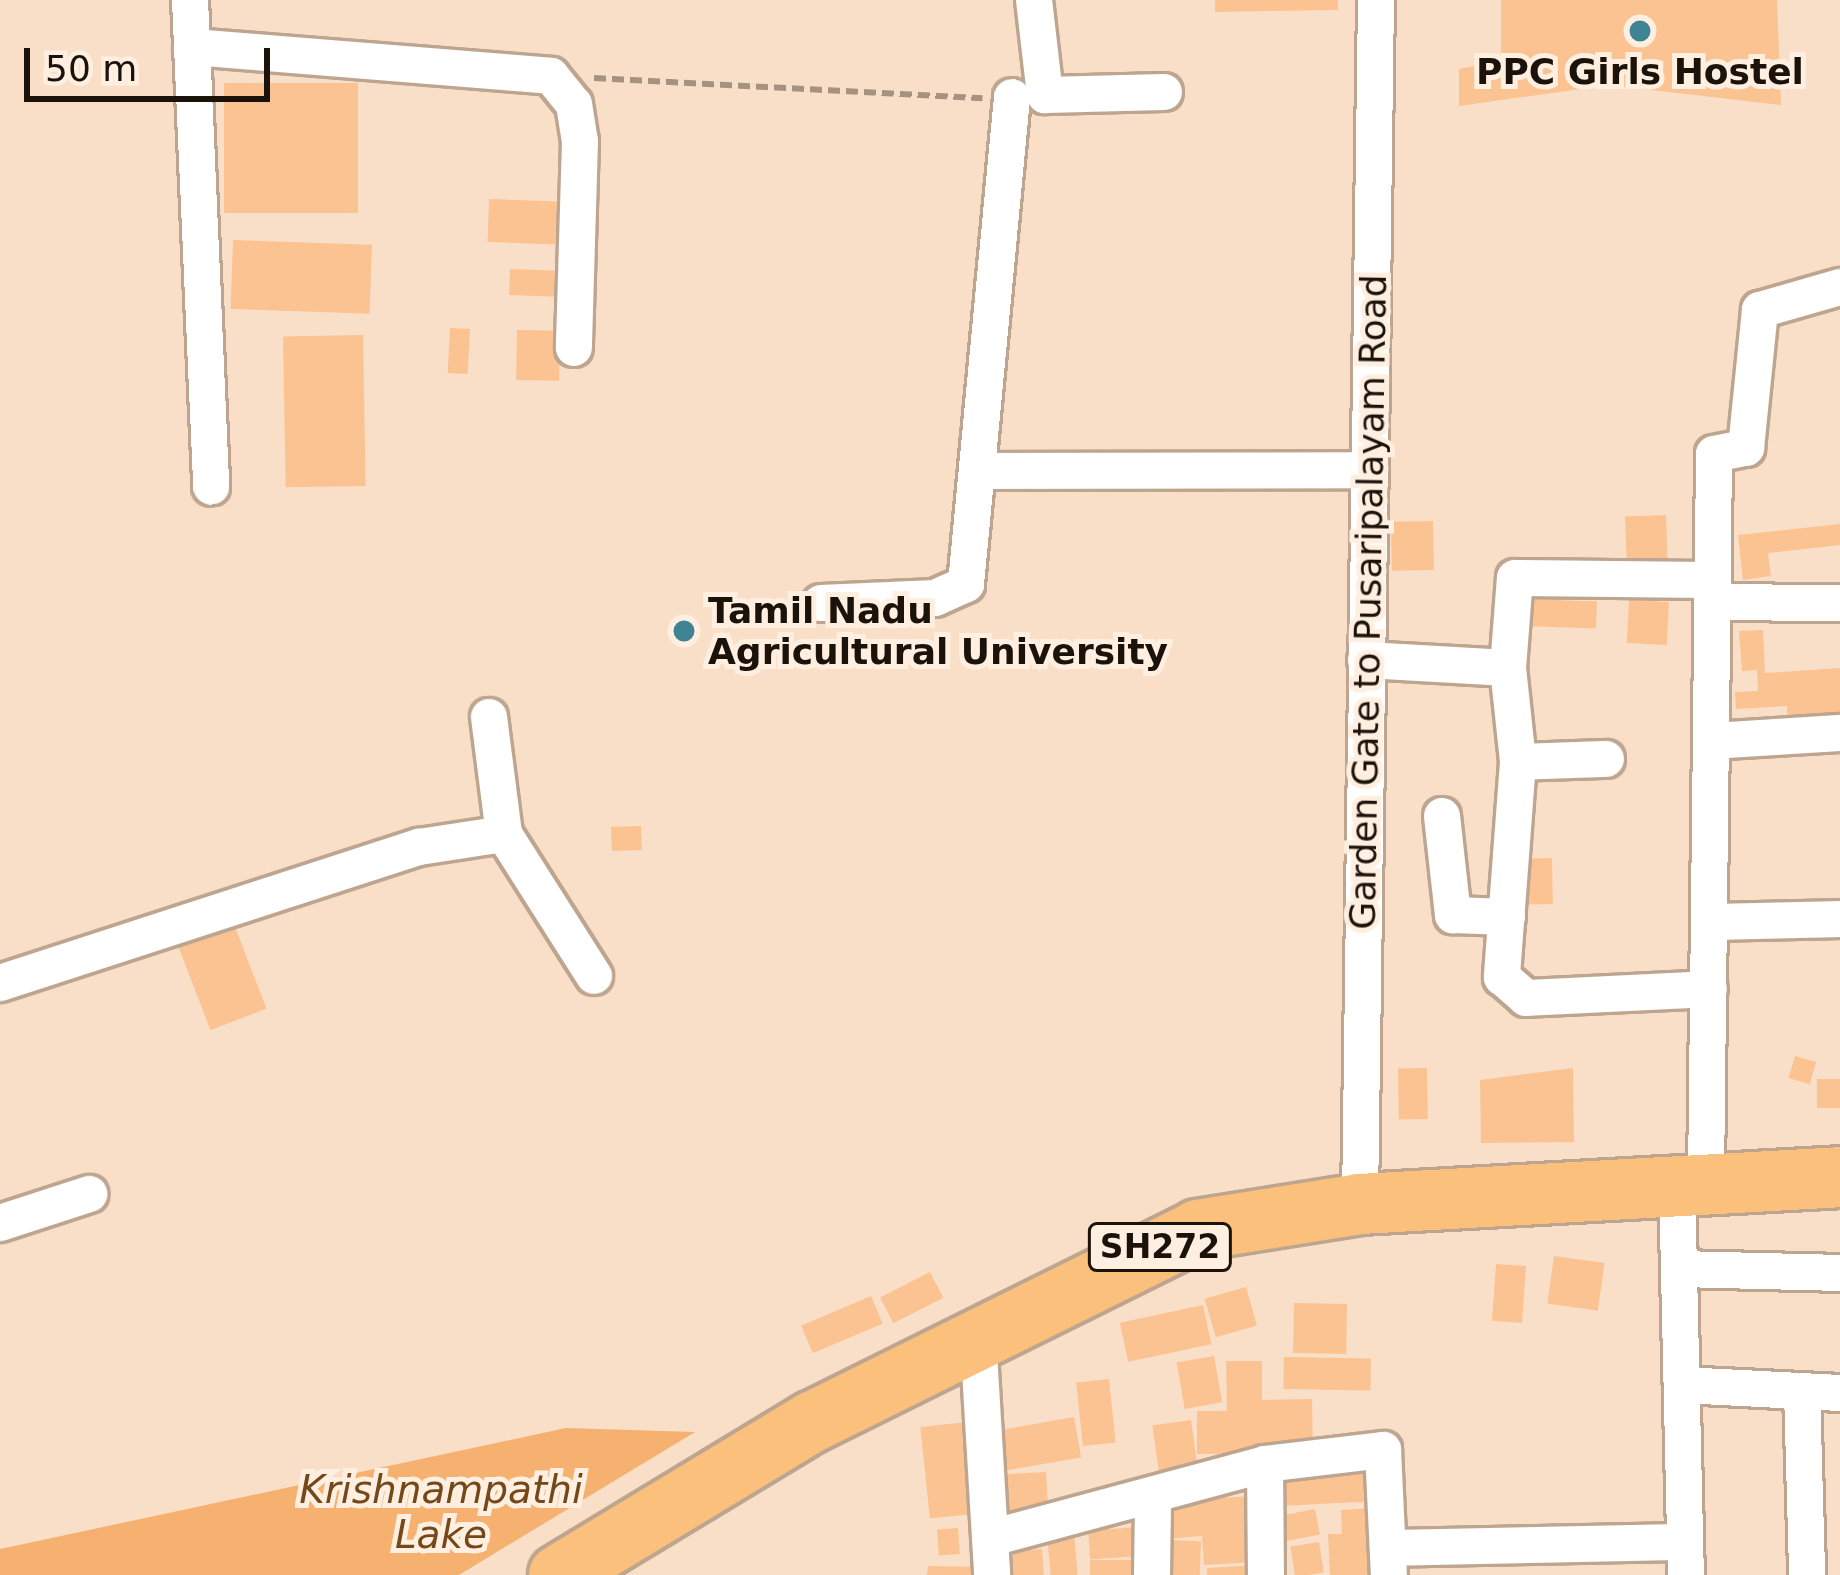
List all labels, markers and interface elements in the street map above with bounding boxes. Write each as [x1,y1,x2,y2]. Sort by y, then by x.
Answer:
marker: PPC Girls Hostel [1627,18,1653,44]
scale bar [30,24,276,98]
text: 50 m [45,48,137,89]
place label: PPC Girls Hostel [1476,50,1804,94]
street label: Garden Gate to Pusaripalayam Road [1341,274,1395,930]
place label: Tamil Nadu Agricultural University [708,588,1168,673]
marker: Tamil Nadu Agricultural University [671,618,697,644]
road number: SH272 [1085,1220,1235,1274]
water label: Krishnampathi Lake [299,1468,583,1559]

